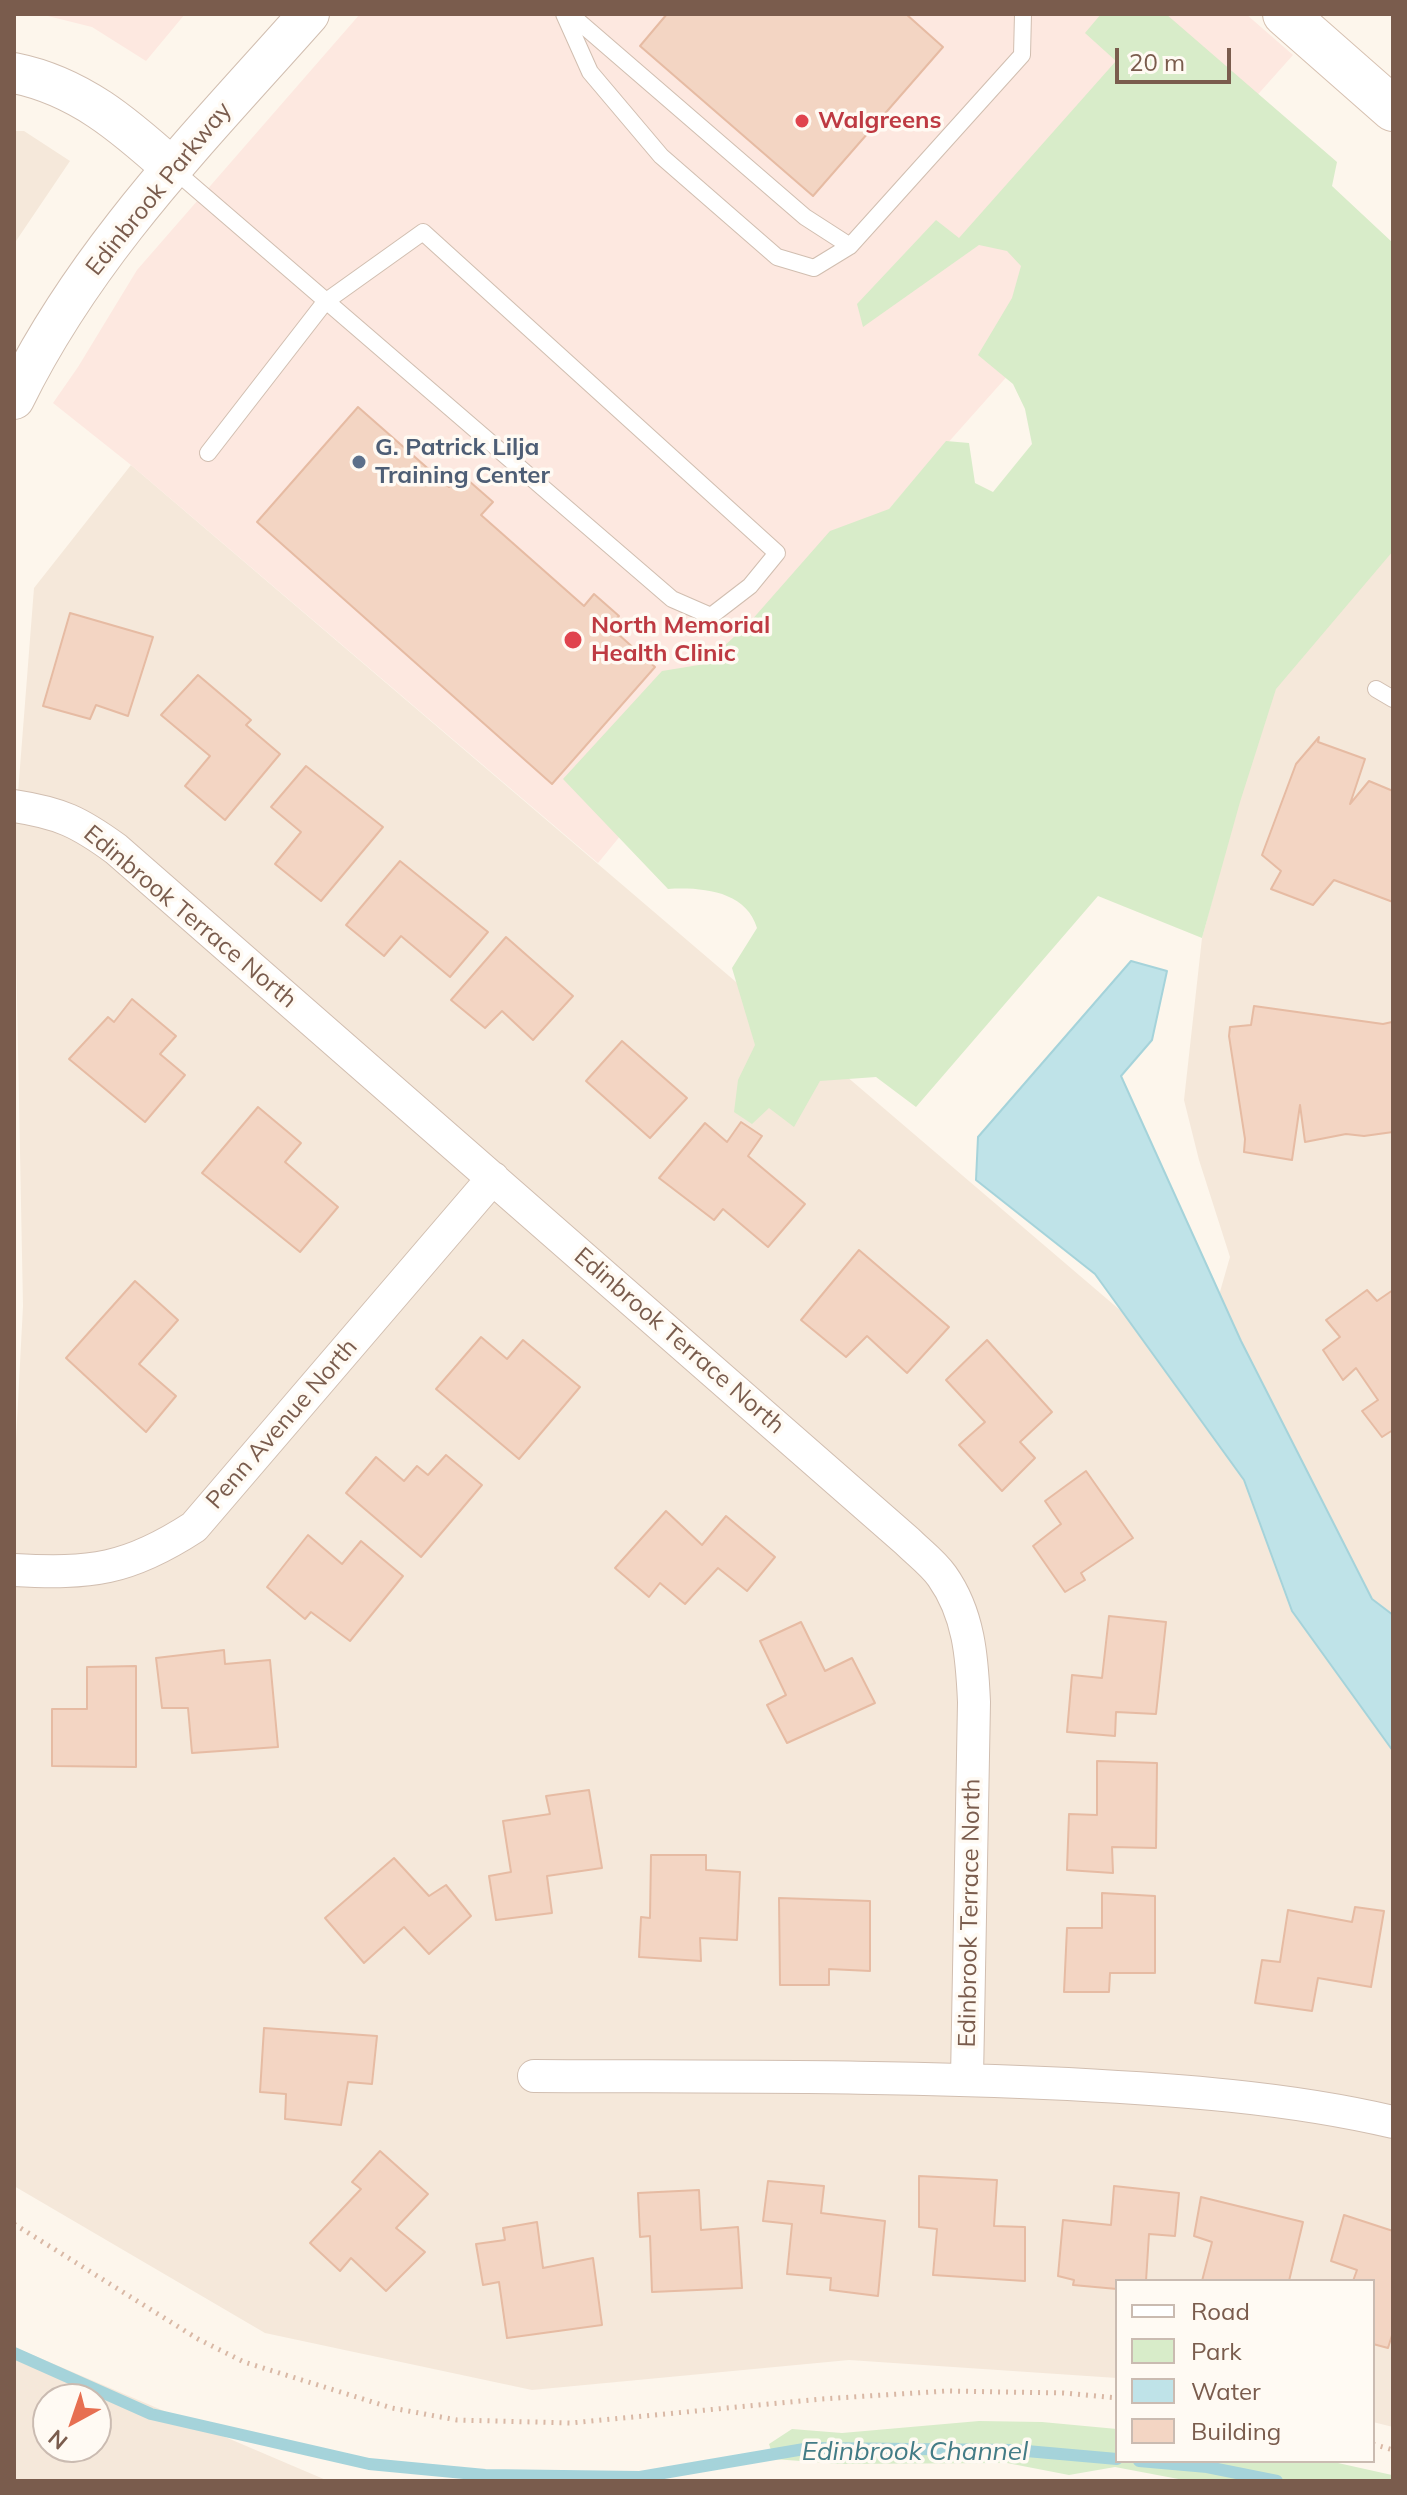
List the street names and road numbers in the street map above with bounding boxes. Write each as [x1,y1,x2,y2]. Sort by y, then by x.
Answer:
street label: Edinbrook Parkway [80,96,238,282]
street label: Edinbrook Terrace North [78,820,302,1014]
street label: Edinbrook Terrace North [568,1242,790,1440]
street label: Penn Avenue North [200,1333,364,1515]
street label: Edinbrook Terrace North [953,1778,987,2048]

